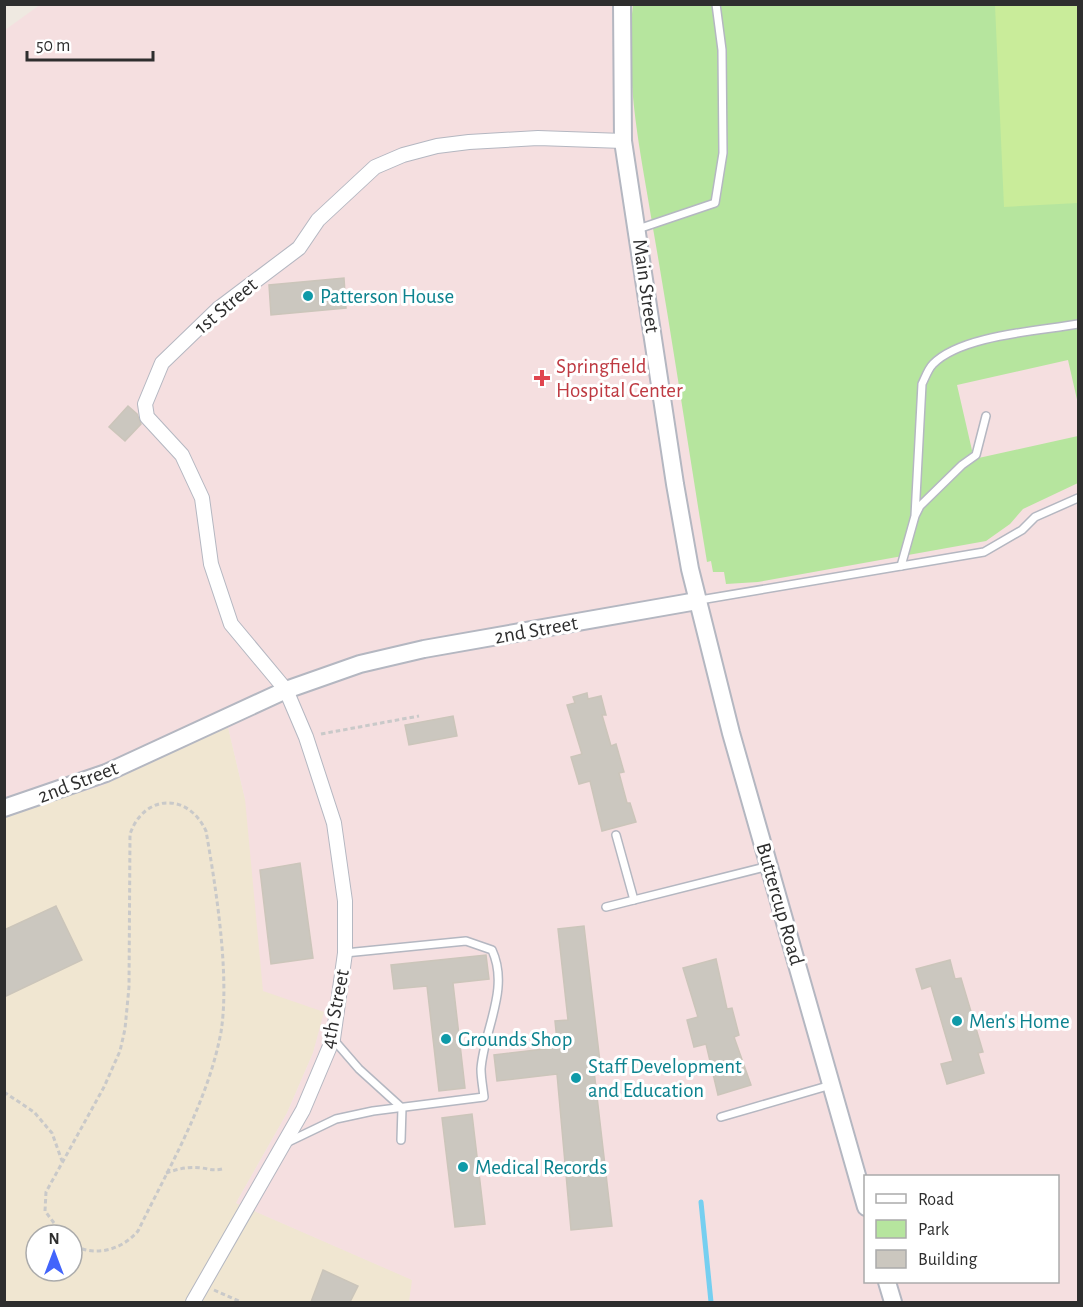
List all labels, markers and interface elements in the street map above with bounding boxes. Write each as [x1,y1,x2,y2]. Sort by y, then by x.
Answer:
scale bar [27,24,153,62]
text: 50 m [36,37,70,55]
street label: Main Street [629,238,663,335]
street label: 1st Street [191,274,262,338]
place label: Patterson House [320,286,454,307]
marker: Patterson House [301,289,315,303]
place label: Springfield Hospital Center [556,356,683,401]
marker: Springfield Hospital Center [533,369,551,387]
street label: 2nd Street [493,612,580,648]
street label: 2nd Street [35,757,121,807]
street label: Buttercup Road [753,840,808,968]
street label: 4th Street [317,967,353,1051]
place label: Men's Home [969,1011,1070,1032]
marker: Men's Home [950,1014,964,1028]
place label: Grounds Shop [458,1029,572,1050]
marker: Grounds Shop [439,1032,453,1046]
place label: Staff Development and Education [588,1056,742,1101]
marker: Staff Development and Education [569,1071,583,1085]
place label: Medical Records [475,1157,607,1178]
marker: Medical Records [456,1160,470,1174]
legend [864,1175,1059,1283]
text: Road [918,1191,954,1209]
text: Park [918,1221,950,1239]
north arrow [24,1223,84,1283]
text: N [48,1231,60,1247]
text: Building [918,1251,978,1269]

